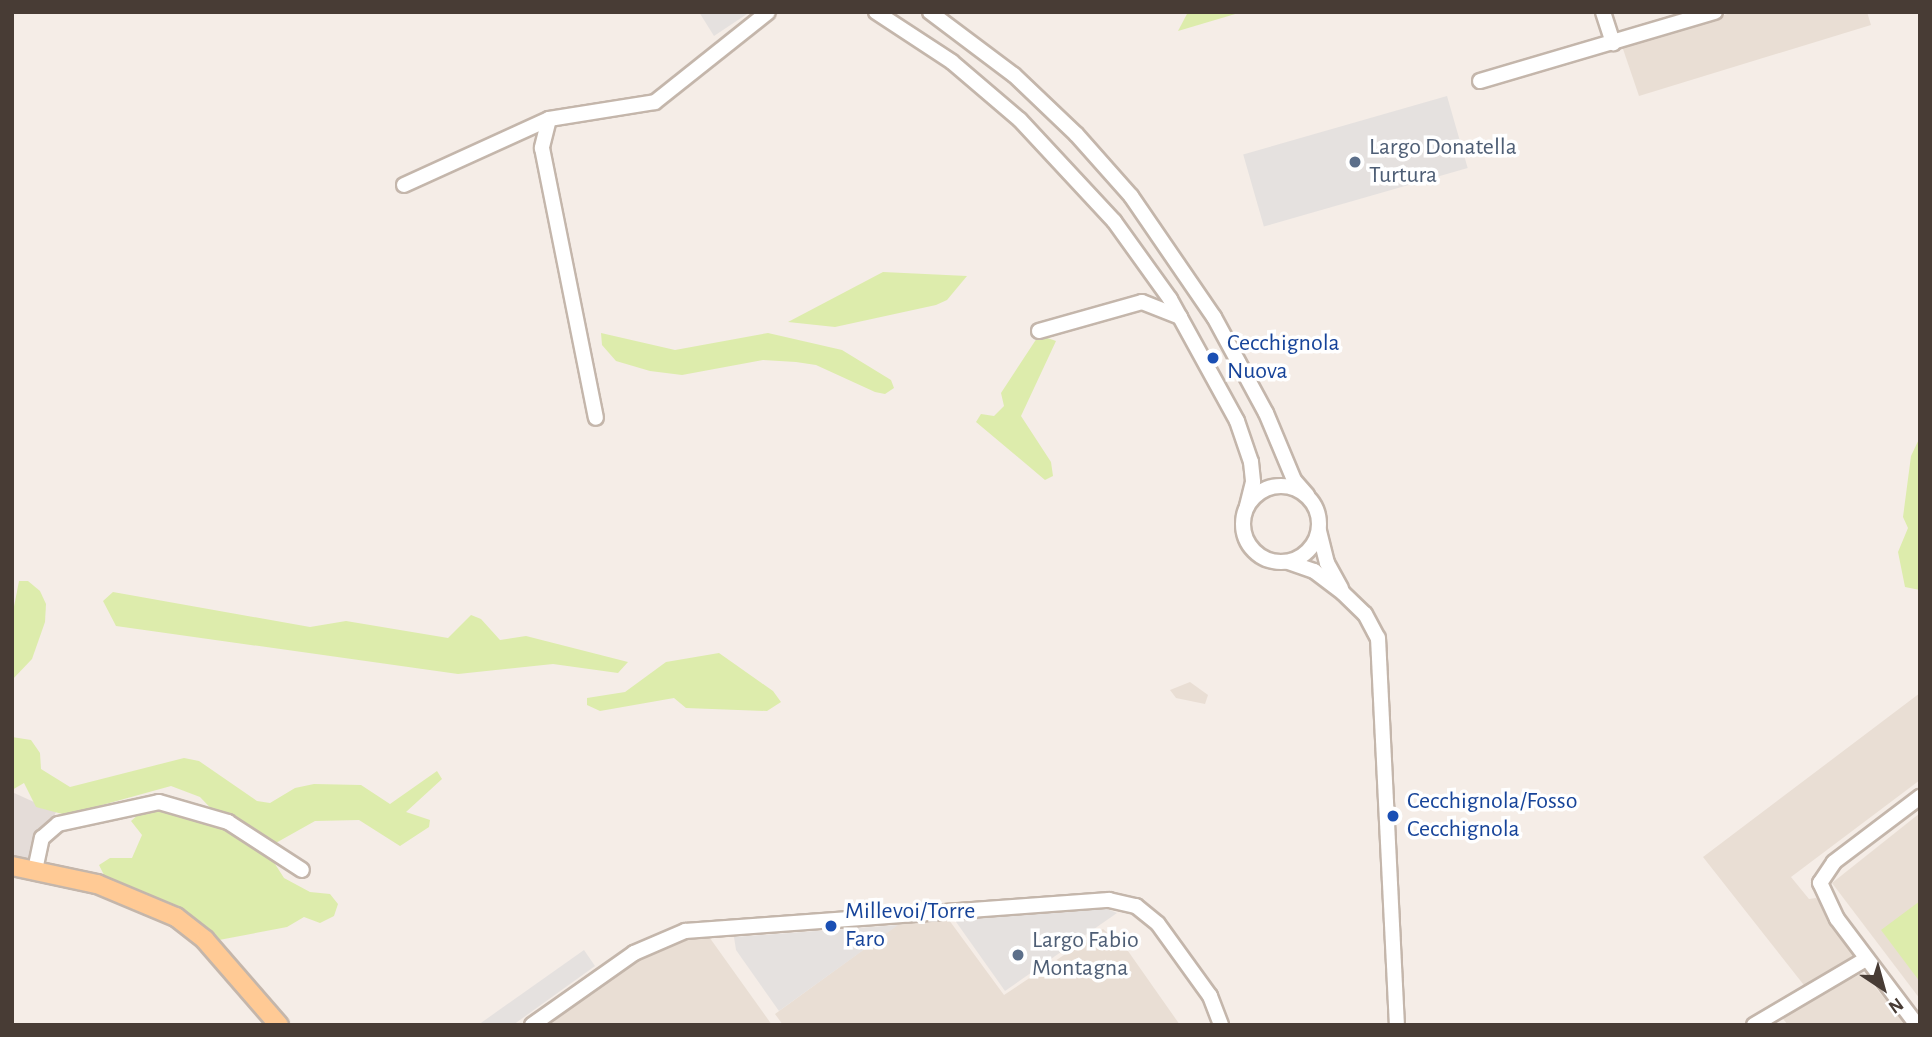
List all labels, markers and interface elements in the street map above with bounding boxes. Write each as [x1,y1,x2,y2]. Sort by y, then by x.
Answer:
place label: Largo Donatella Turtura [1369,134,1517,190]
marker: Largo Donatella Turtura [1347,154,1363,170]
place label: Cecchignola Nuova [1227,330,1340,386]
marker: Cecchignola Nuova [1205,350,1221,366]
place label: Cecchignola/Fosso Cecchignola [1407,788,1577,844]
marker: Cecchignola/Fosso Cecchignola [1385,808,1401,824]
place label: Millevoi/Torre Faro [845,898,975,954]
marker: Millevoi/Torre Faro [823,918,839,934]
place label: Largo Fabio Montagna [1032,927,1139,983]
marker: Largo Fabio Montagna [1010,947,1026,963]
north arrow [1848,953,1918,1023]
text: N [1885,994,1907,1017]

